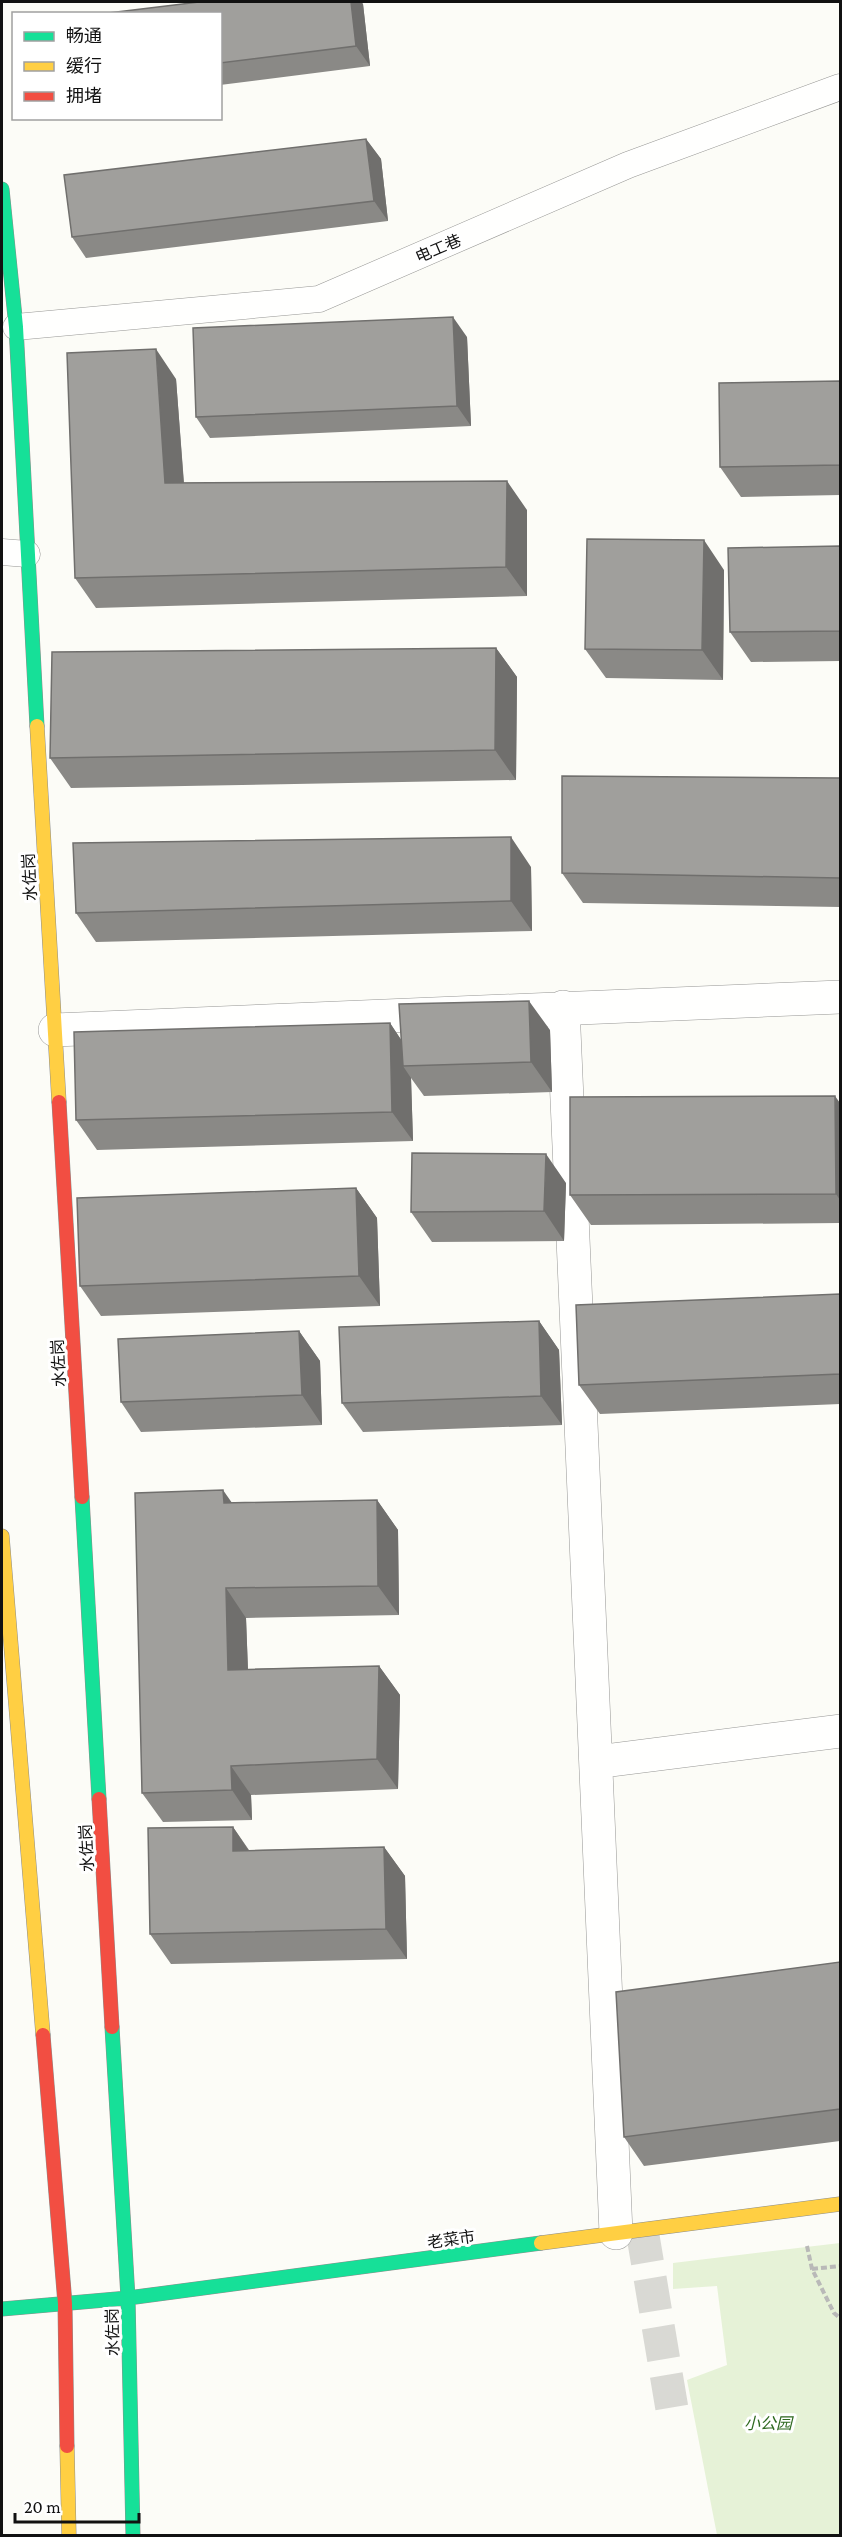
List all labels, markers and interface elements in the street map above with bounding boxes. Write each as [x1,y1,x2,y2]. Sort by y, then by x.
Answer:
legend [12,12,222,120]
text: 畅通 [66,26,102,46]
text: 缓行 [66,56,102,76]
text: 拥堵 [66,86,102,106]
street label: 电工巷 [413,231,464,266]
street label: 水佐岗 [20,853,39,901]
street label: 水佐岗 [49,1339,68,1387]
street label: 水佐岗 [77,1824,96,1872]
street label: 老菜市 [426,2228,476,2251]
street label: 水佐岗 [104,2308,121,2356]
park label: 小公园 [744,2415,794,2432]
scale bar [15,2486,140,2524]
text: 20 m [24,2497,61,2517]

